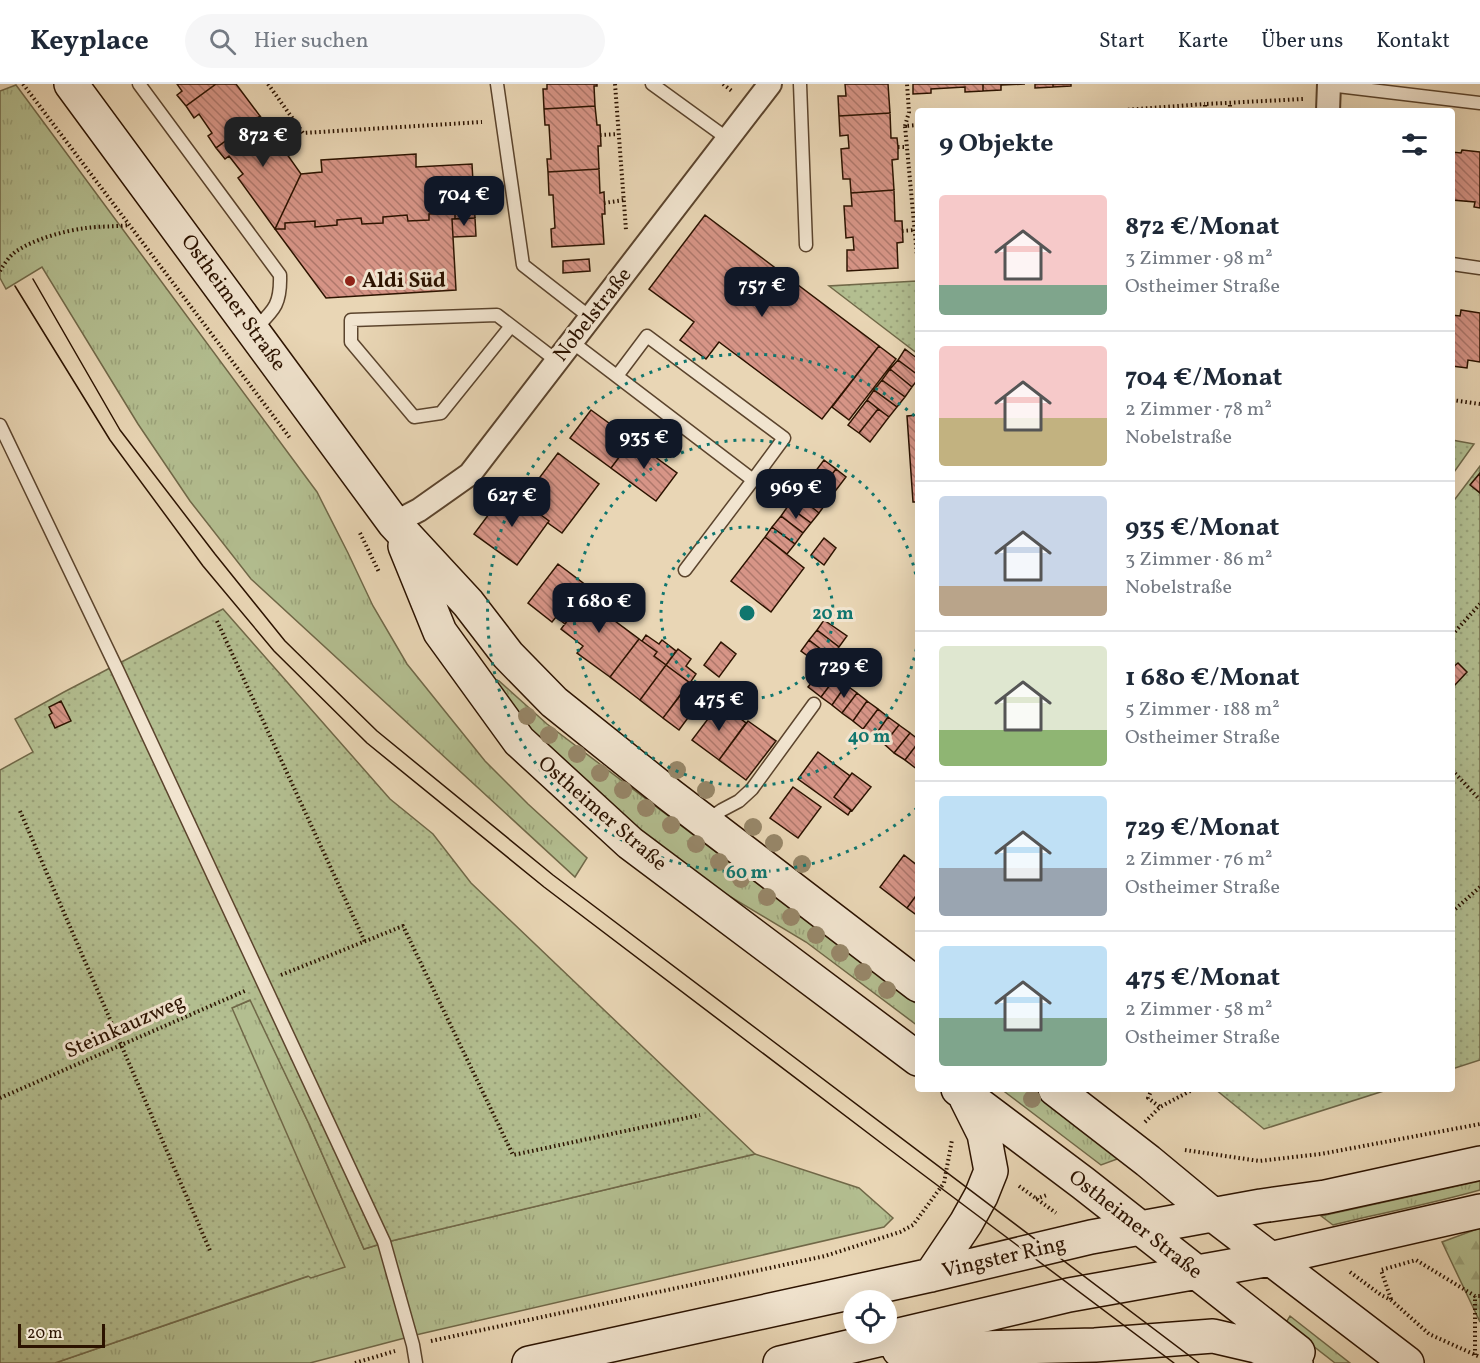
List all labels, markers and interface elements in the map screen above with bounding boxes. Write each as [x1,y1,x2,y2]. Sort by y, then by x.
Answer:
search box [185,14,605,68]
text: Keyplace [30,22,149,61]
icon: search [206,25,239,58]
text: Hier suchen [254,26,369,57]
text: Start [1099,27,1145,56]
text: Karte [1178,27,1228,56]
text: Über uns [1261,27,1343,56]
text: Kontakt [1376,27,1450,56]
pin: 872 € [221,117,305,168]
text: 872 € [238,122,288,150]
text: 9 Objekte [939,126,1054,162]
icon: filters [1398,128,1431,161]
pin: 704 € [422,176,506,227]
text: 704 € [438,181,490,209]
text: 872 €/Monat [1125,209,1279,245]
icon: home [987,219,1059,291]
street label: Ostheimer Straße [173,229,293,377]
text: 3 Zimmer · 98 m² [1125,245,1273,273]
street label: Nobelstraße [547,262,639,368]
place label: Aldi Süd [362,267,446,296]
pin: 757 € [720,267,804,318]
text: 757 € [738,272,786,300]
text: Ostheimer Straße [1125,273,1280,301]
marker: Aldi Süd [343,274,357,288]
text: 704 €/Monat [1125,360,1282,396]
icon: home [987,370,1059,442]
text: 2 Zimmer · 78 m² [1125,396,1272,424]
pin: 935 € [602,419,686,470]
text: 935 € [619,424,669,452]
text: Nobelstraße [1125,424,1232,452]
pin: 969 € [754,469,838,520]
text: 969 € [770,474,822,502]
pin: 627 € [470,477,554,528]
text: 627 € [487,482,537,510]
text: 935 €/Monat [1125,510,1279,546]
icon: home [987,520,1059,592]
text: 3 Zimmer · 86 m² [1125,546,1272,574]
text: Nobelstraße [1125,574,1232,602]
pin: 1 680 € [544,583,654,634]
text: 1 680 € [567,588,631,616]
text: 20 m [812,602,854,627]
centre of rings [737,603,757,623]
pin: 729 € [802,648,886,699]
text: 729 € [819,653,869,681]
text: 1 680 €/Monat [1125,660,1300,696]
icon: home [987,670,1059,742]
pin: 475 € [677,681,761,732]
text: 475 € [694,686,744,714]
text: 5 Zimmer · 188 m² [1125,696,1280,724]
text: Ostheimer Straße [1125,724,1280,752]
text: 40 m [848,725,890,750]
street label: Ostheimer Straße [531,750,673,878]
text: 729 €/Monat [1125,810,1279,846]
icon: home [987,820,1059,892]
text: 2 Zimmer · 76 m² [1125,846,1272,874]
text: 60 m [726,861,768,886]
text: Ostheimer Straße [1125,874,1280,902]
text: 475 €/Monat [1125,960,1280,996]
icon: home [987,970,1059,1042]
street label: Steinkauzweg [60,988,190,1066]
text: 2 Zimmer · 58 m² [1125,996,1272,1024]
text: Ostheimer Straße [1125,1024,1280,1052]
street label: Ostheimer Straße [1062,1163,1208,1287]
street label: Vingster Ring [939,1230,1069,1286]
map controls [843,1290,897,1344]
button: locate [843,1290,897,1344]
scale bar [18,1321,105,1348]
text: 20 m [27,1323,62,1345]

